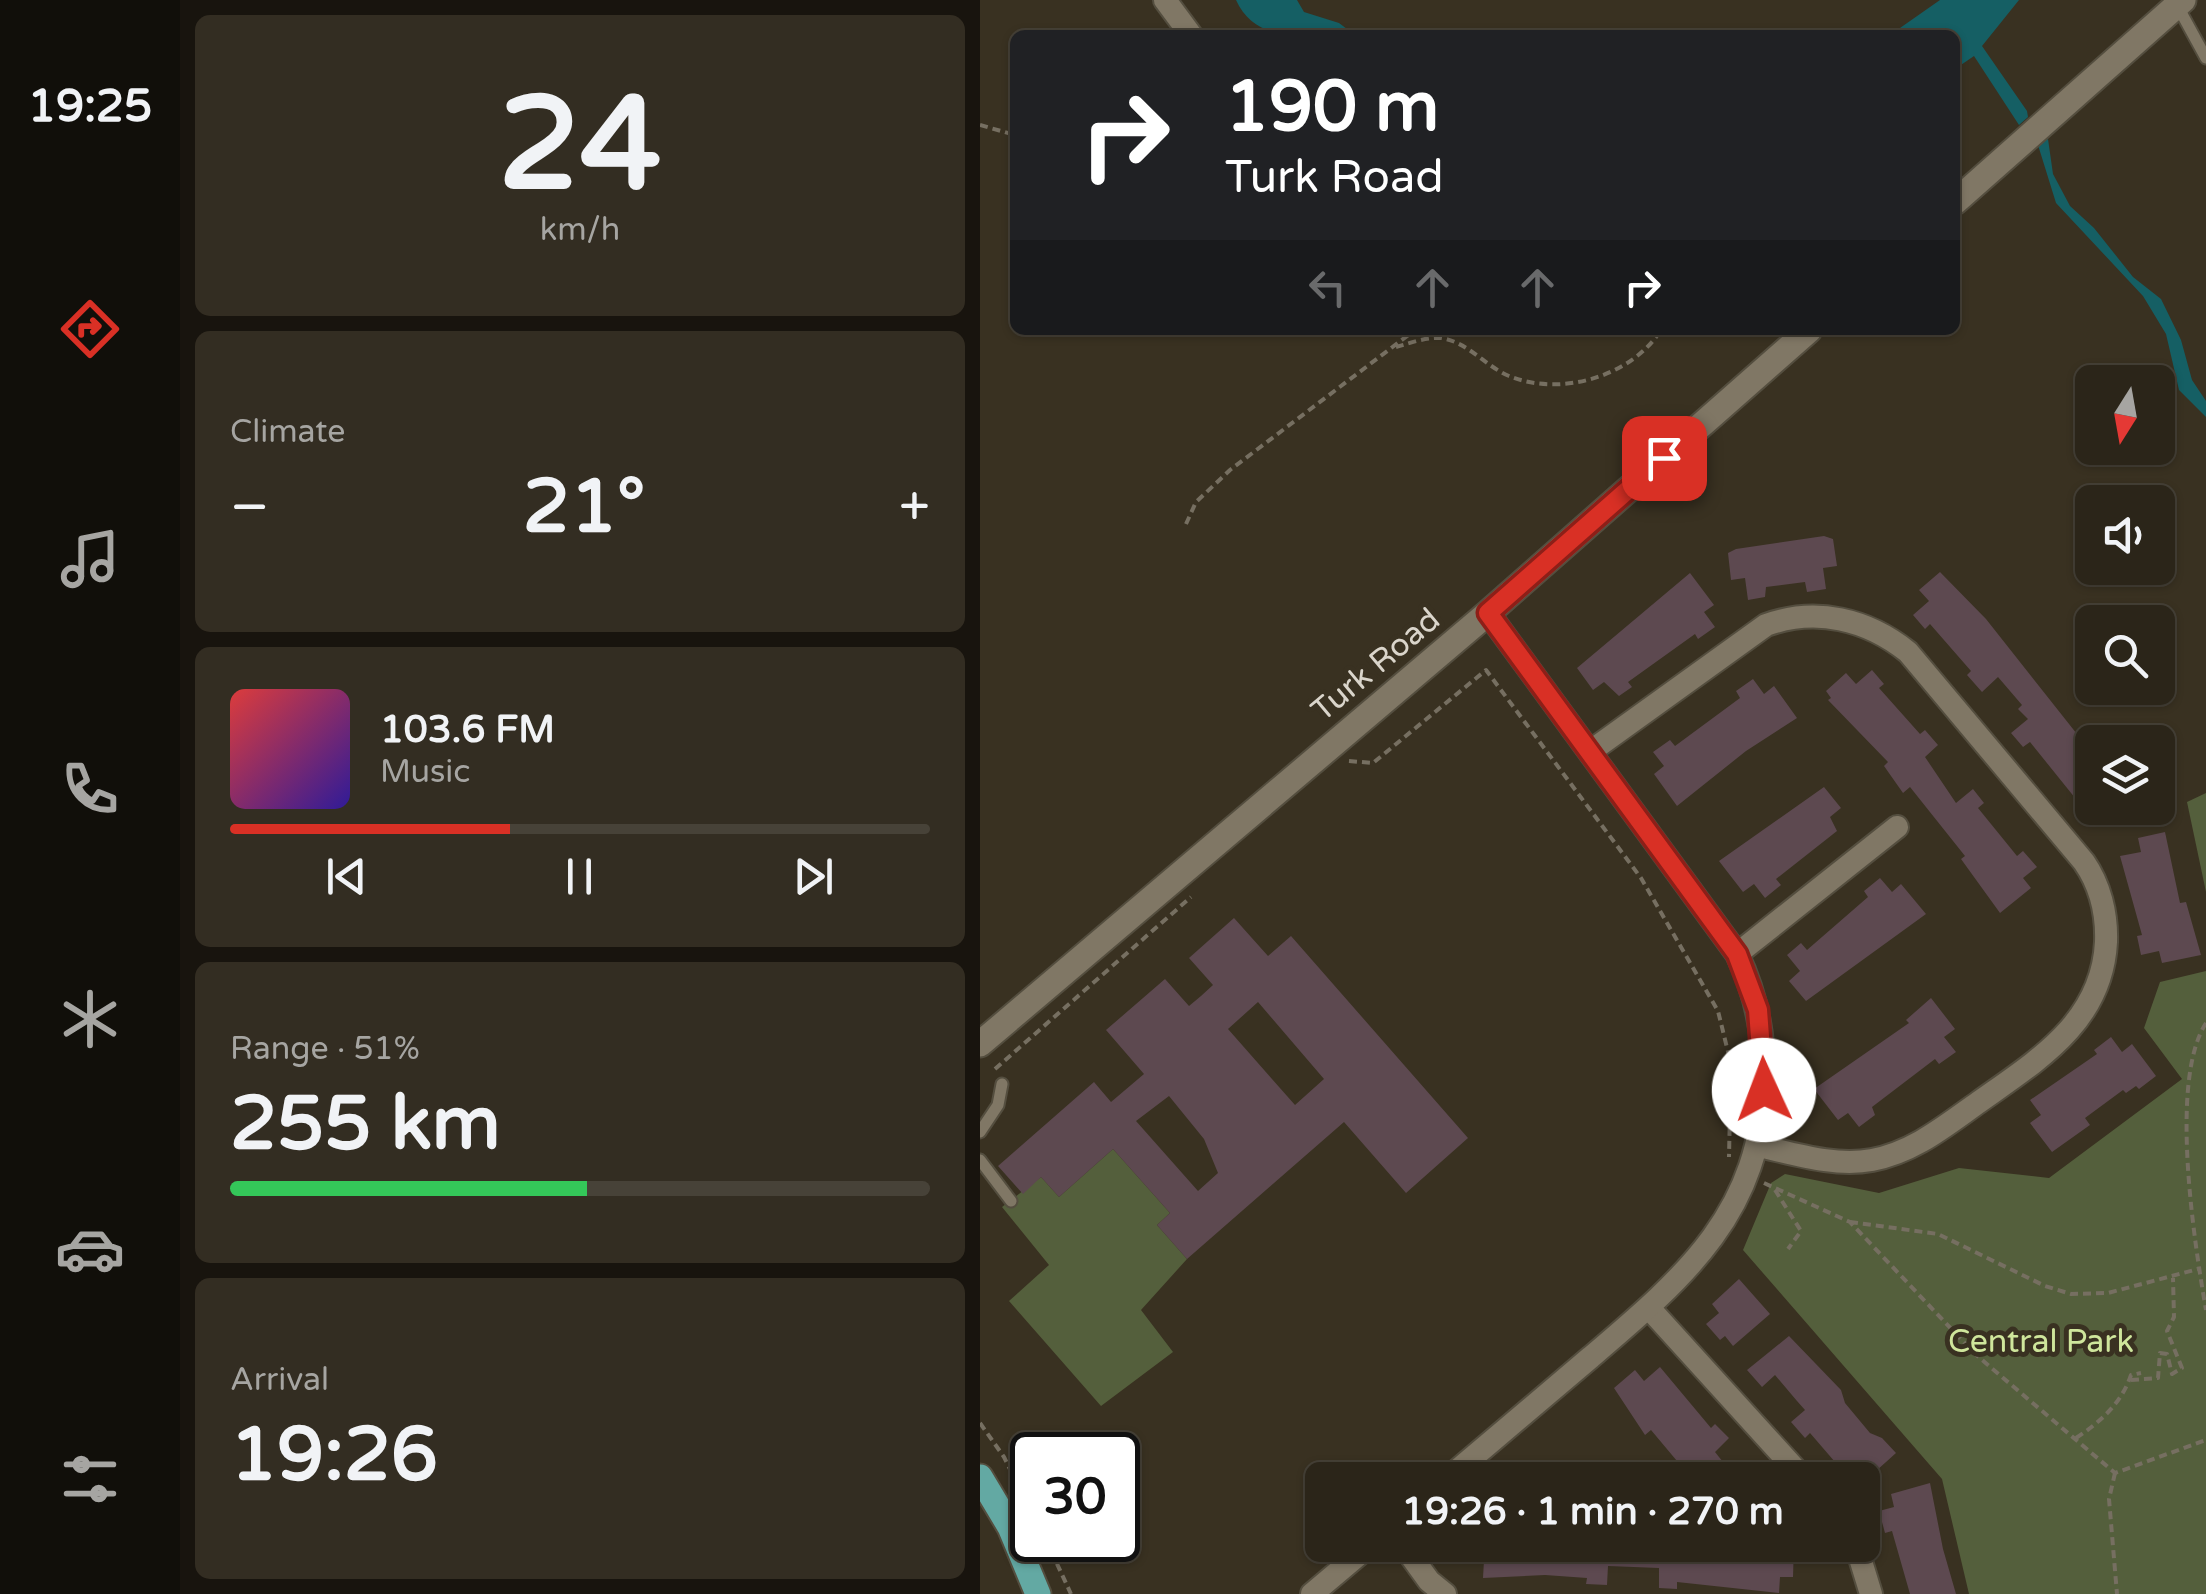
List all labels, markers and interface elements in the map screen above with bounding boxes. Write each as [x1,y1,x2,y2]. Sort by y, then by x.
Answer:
text: 190 m [1225,66,1439,150]
text: 24 [498,68,662,224]
icon: right [1060,70,1190,200]
text: 19:25 [28,80,152,134]
text: Turk Road [1225,151,1444,205]
text: km/h [540,211,620,249]
icon: left [1300,260,1355,315]
icon: ahead [1405,260,1460,315]
icon: ahead [1510,260,1565,315]
icon: right [1615,260,1670,315]
icon: directions [55,294,125,364]
north arrow [2075,365,2175,465]
map controls [2075,365,2175,825]
text: Climate [230,413,345,451]
pin [1622,416,1707,501]
icon: arrive [1637,431,1692,486]
text: 21° [523,462,645,552]
text: − [230,475,269,541]
text: + [899,475,930,541]
button: sound [2075,485,2175,585]
icon: music [55,524,125,594]
street label: Turk Road [1304,600,1448,730]
button: search [2075,605,2175,705]
text: 103.6 FM [380,707,555,753]
button: layers [2075,725,2175,825]
text: Music [380,753,470,791]
icon: phone [55,754,125,824]
icon: previous [319,849,374,904]
icon: pause [552,849,607,904]
icon: next [786,849,841,904]
icon: climate [55,984,125,1054]
text: Range · 51% [230,1030,420,1068]
position arrow [1712,1038,1816,1142]
text: 255 km [230,1079,501,1169]
icon: car [55,1214,125,1284]
park label: Central Park [1948,1323,2134,1361]
text: Arrival [230,1361,329,1399]
text: 19:26 [230,1410,438,1500]
speed limit sign: 30 [1010,1432,1140,1562]
icon: filters [55,1444,125,1514]
text: 19:26 · 1 min · 270 m [1401,1489,1784,1535]

